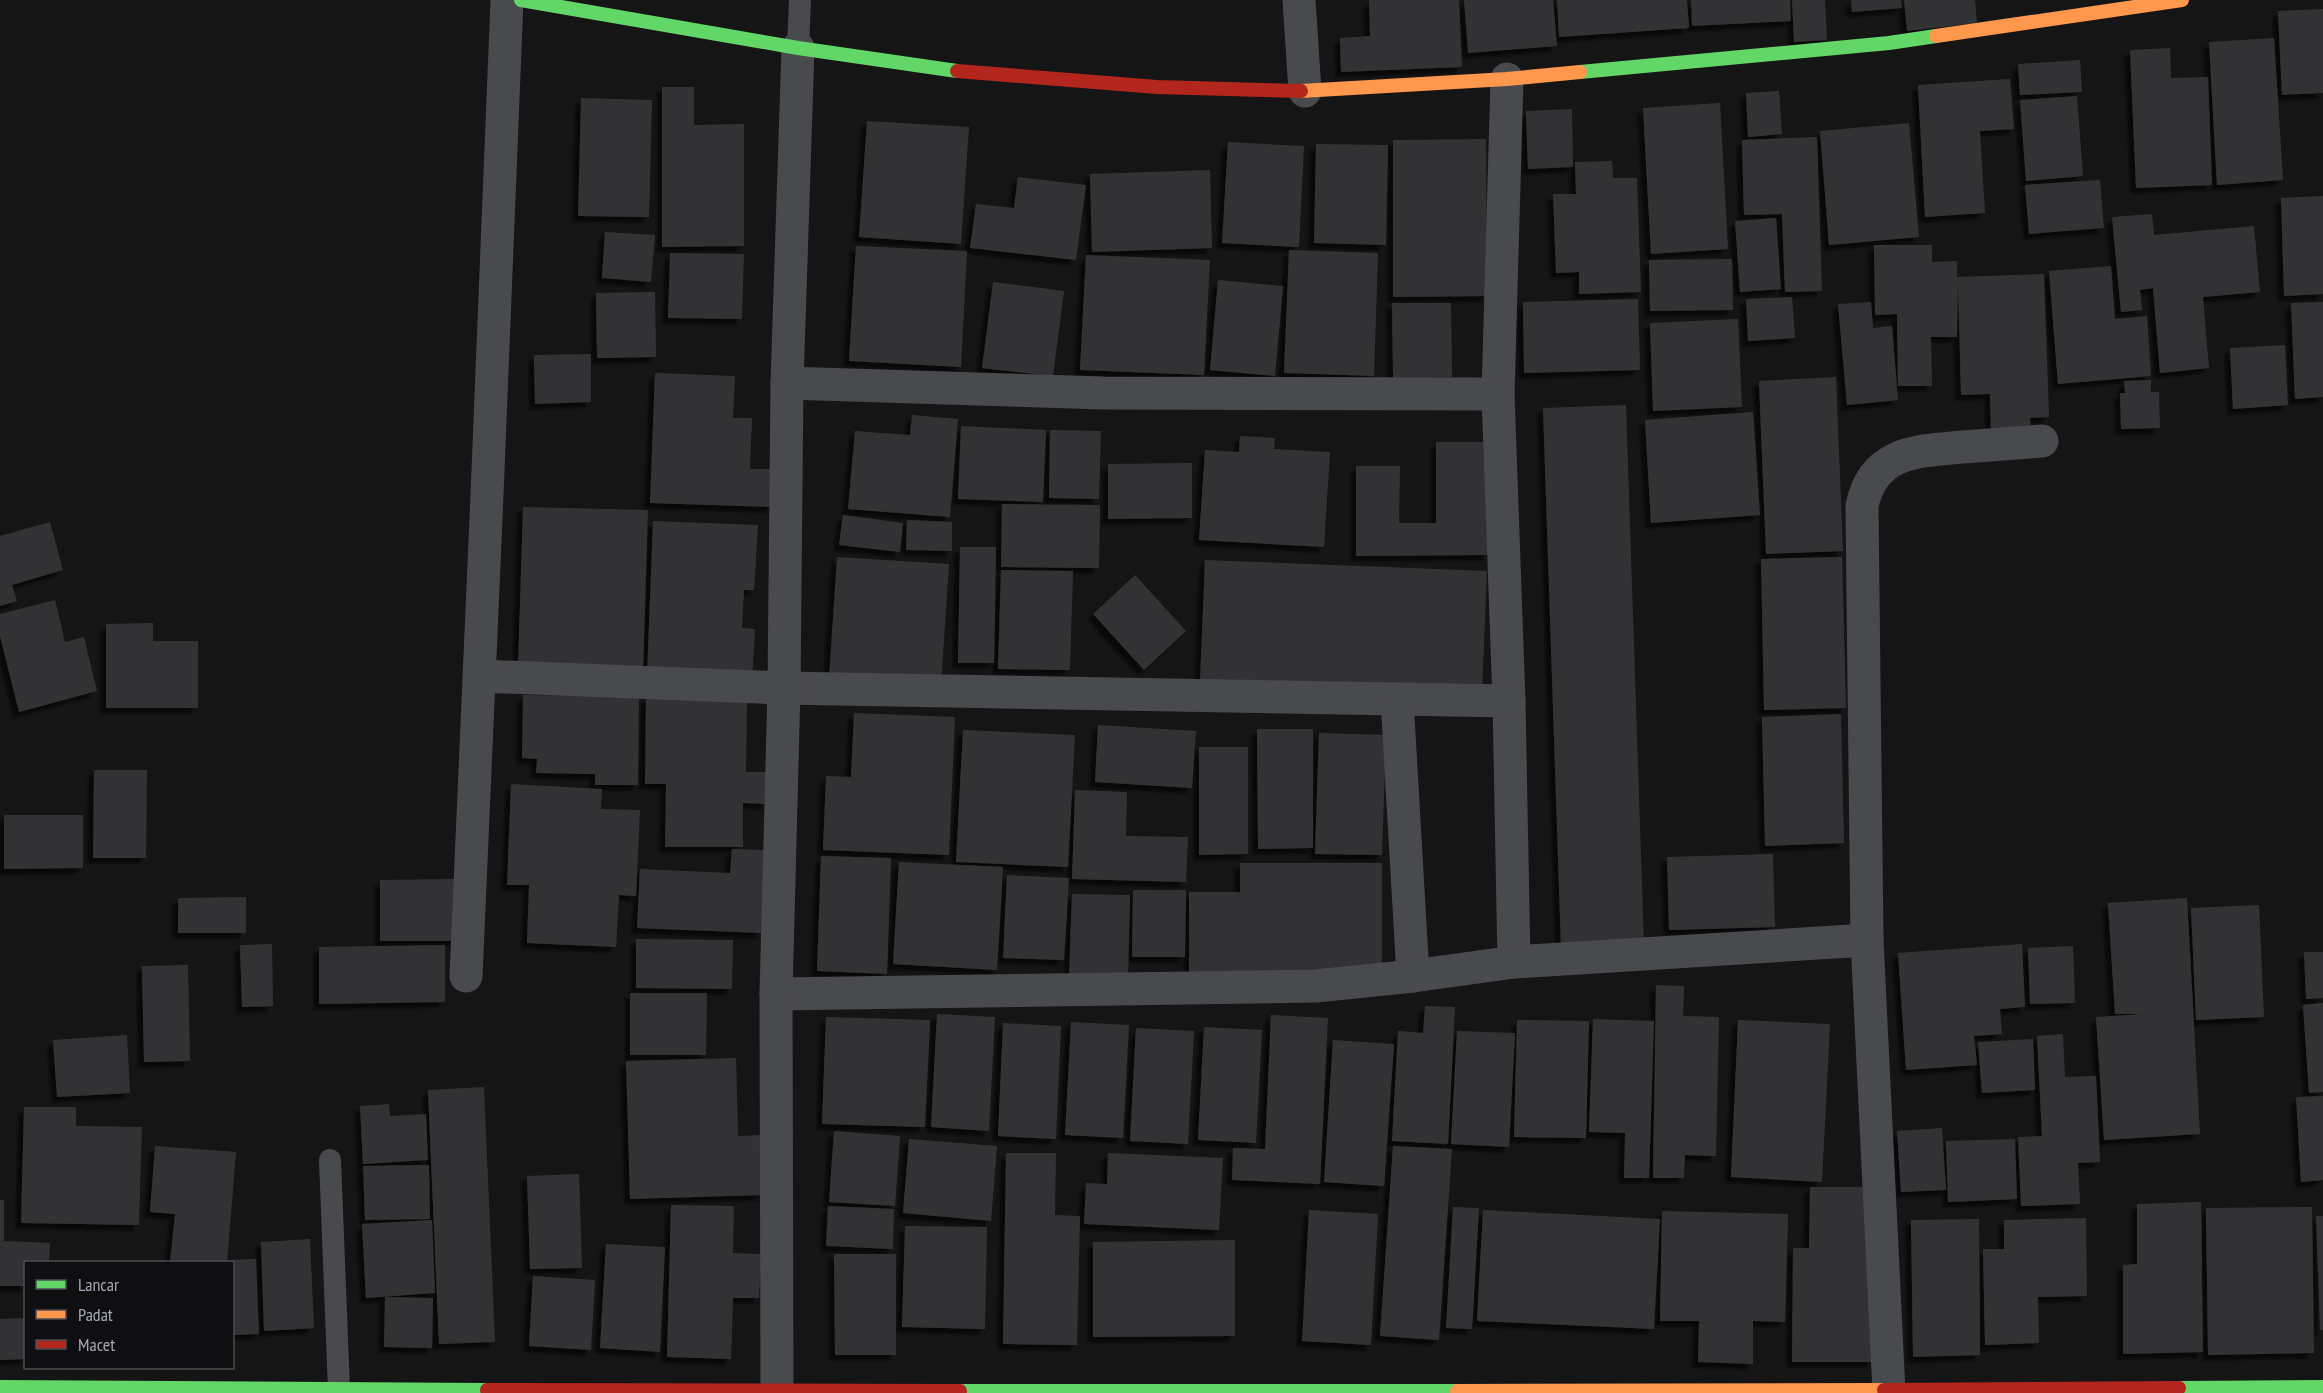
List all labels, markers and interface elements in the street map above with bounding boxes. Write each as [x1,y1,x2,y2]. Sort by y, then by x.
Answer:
legend [24,1261,234,1369]
text: Lancar [78,1273,119,1296]
text: Padat [78,1303,113,1326]
text: Macet [78,1333,115,1356]

